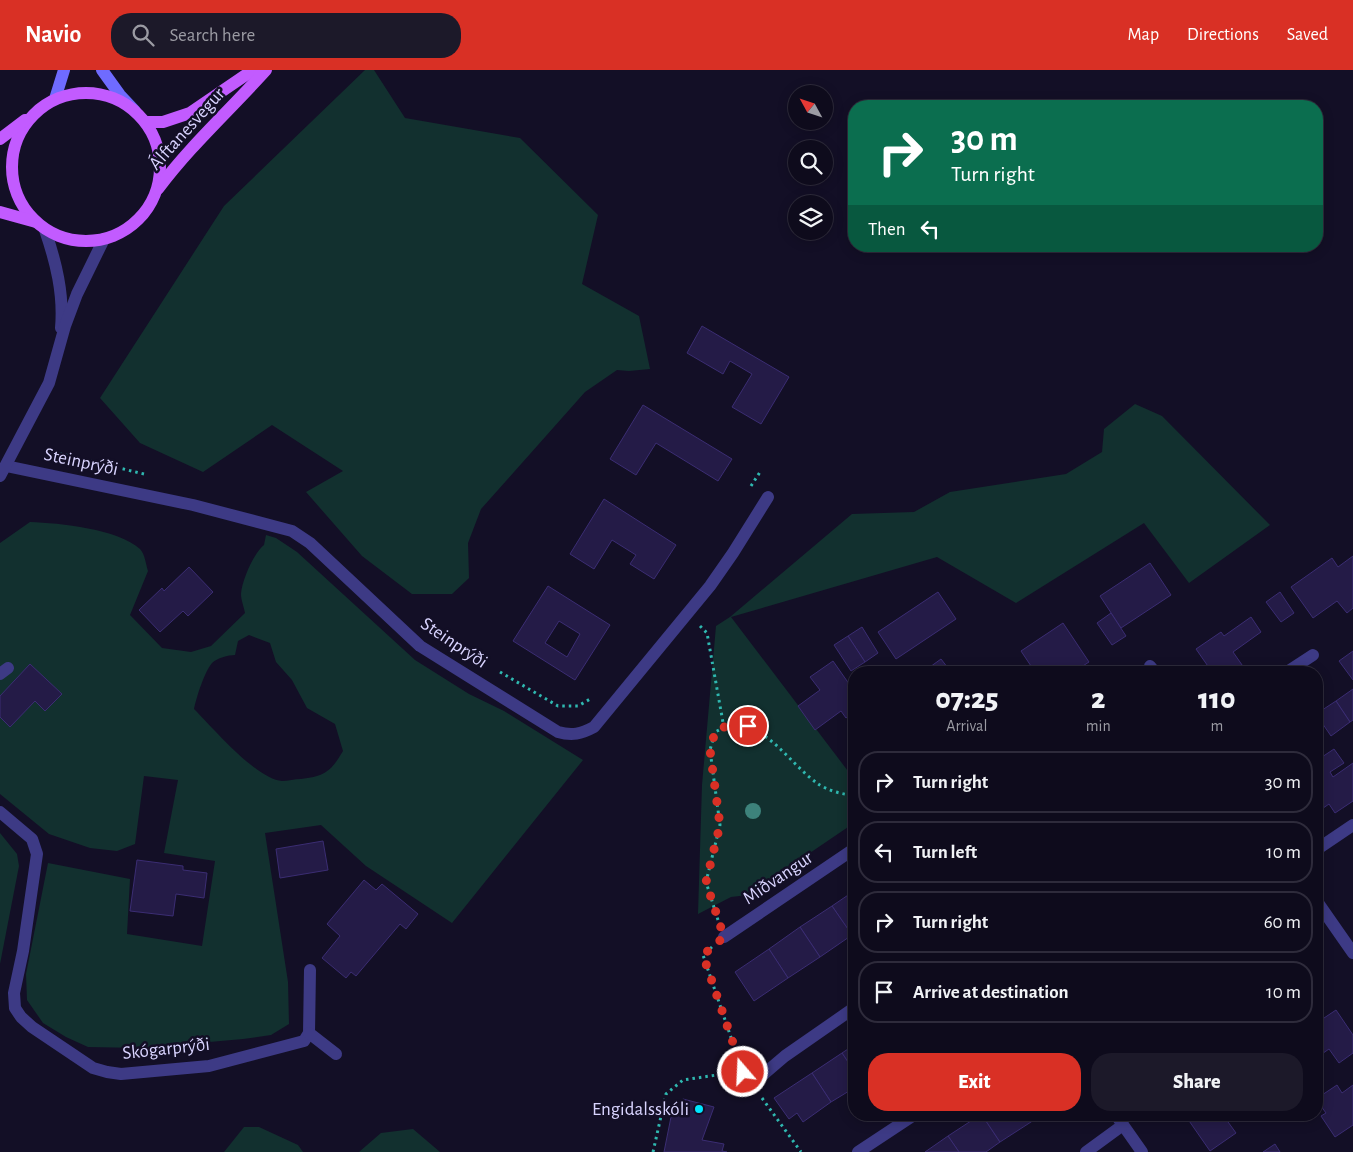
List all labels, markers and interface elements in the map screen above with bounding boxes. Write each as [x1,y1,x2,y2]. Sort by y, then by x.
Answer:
search box [111,13,461,58]
icon: search [129,21,157,49]
text: Navio [25,23,81,47]
text: Search here [169,26,255,45]
text: Map [1128,26,1159,44]
text: Directions [1187,26,1259,44]
text: Saved [1287,26,1328,44]
street label: Álftanesvegur [144,83,229,174]
north arrow [788,85,832,130]
map controls [788,85,833,240]
icon: right [868,120,933,185]
text: 30 m [951,122,1018,157]
button: search [788,140,833,185]
text: Turn right [951,163,1035,185]
button: layers [788,195,833,240]
icon: left [916,215,944,243]
text: Then [868,220,906,239]
street label: Steinprýði [42,445,120,479]
street label: Steinprýði [417,614,491,672]
text: 07:25 [935,684,998,714]
text: 2 [1091,684,1105,714]
text: 110 [1198,684,1236,714]
pin [727,705,769,747]
icon: arrive [734,712,762,740]
text: Arrival [946,718,987,734]
text: min [1086,718,1111,734]
text: m [1210,718,1223,734]
icon: right [870,768,898,796]
text: Turn right [913,773,988,792]
text: 30 m [1265,773,1301,792]
icon: left [870,838,898,866]
text: Turn left [913,843,977,862]
text: 10 m [1266,843,1301,862]
street label: Miðvangur [740,848,816,908]
icon: right [870,908,898,936]
text: Turn right [913,913,988,932]
text: 60 m [1264,913,1301,932]
icon: arrive [870,978,898,1006]
text: Arrive at destination [913,983,1069,1002]
text: 10 m [1266,983,1301,1002]
street label: Skógarprýði [121,1035,211,1063]
position arrow [716,1045,768,1097]
button: Exit [868,1053,1081,1111]
button: Share [1091,1053,1303,1111]
place label: Engidalsskóli [592,1100,689,1119]
marker: Engidalsskóli [693,1103,705,1115]

